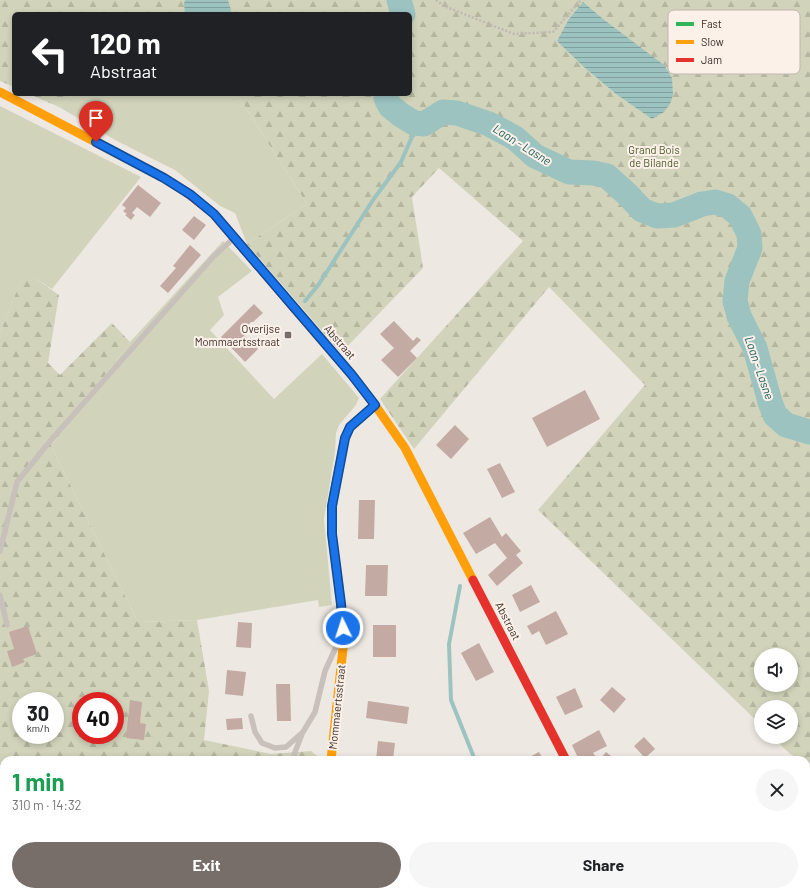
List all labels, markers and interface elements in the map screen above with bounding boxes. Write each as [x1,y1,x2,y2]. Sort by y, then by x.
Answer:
legend [668,10,800,74]
text: Fast [701,17,722,30]
text: 120 m [90,26,161,60]
icon: left [24,28,76,80]
text: Slow [701,35,724,48]
text: Jam [701,53,722,66]
text: Abstraat [90,60,157,82]
pin [79,101,113,142]
icon: arrive [85,107,107,129]
water label: Laan - Lasne [491,121,554,168]
park label: Grand Bois de Bilande [628,143,680,169]
place label: Overijse Mommaertsstraat [195,322,280,348]
street label: Abstraat [322,322,359,361]
marker: Overijse Mommaertsstraat [283,330,293,340]
water label: Laan - Lasne [743,334,777,401]
street label: Abstraat [493,599,524,642]
position arrow [322,607,364,649]
map controls [754,648,798,744]
button: sound [754,648,798,692]
street label: Mommaertsstraat [326,664,347,750]
speed limit sign: 40 [72,692,124,744]
button: layers [754,700,798,744]
text: 30 [27,701,49,725]
text: km/h [27,722,49,734]
text: 1 min [12,767,65,796]
button: close [756,769,798,811]
text: 310 m · 14:32 [12,797,82,813]
button: Exit [12,842,401,888]
button: Share [409,842,798,888]

